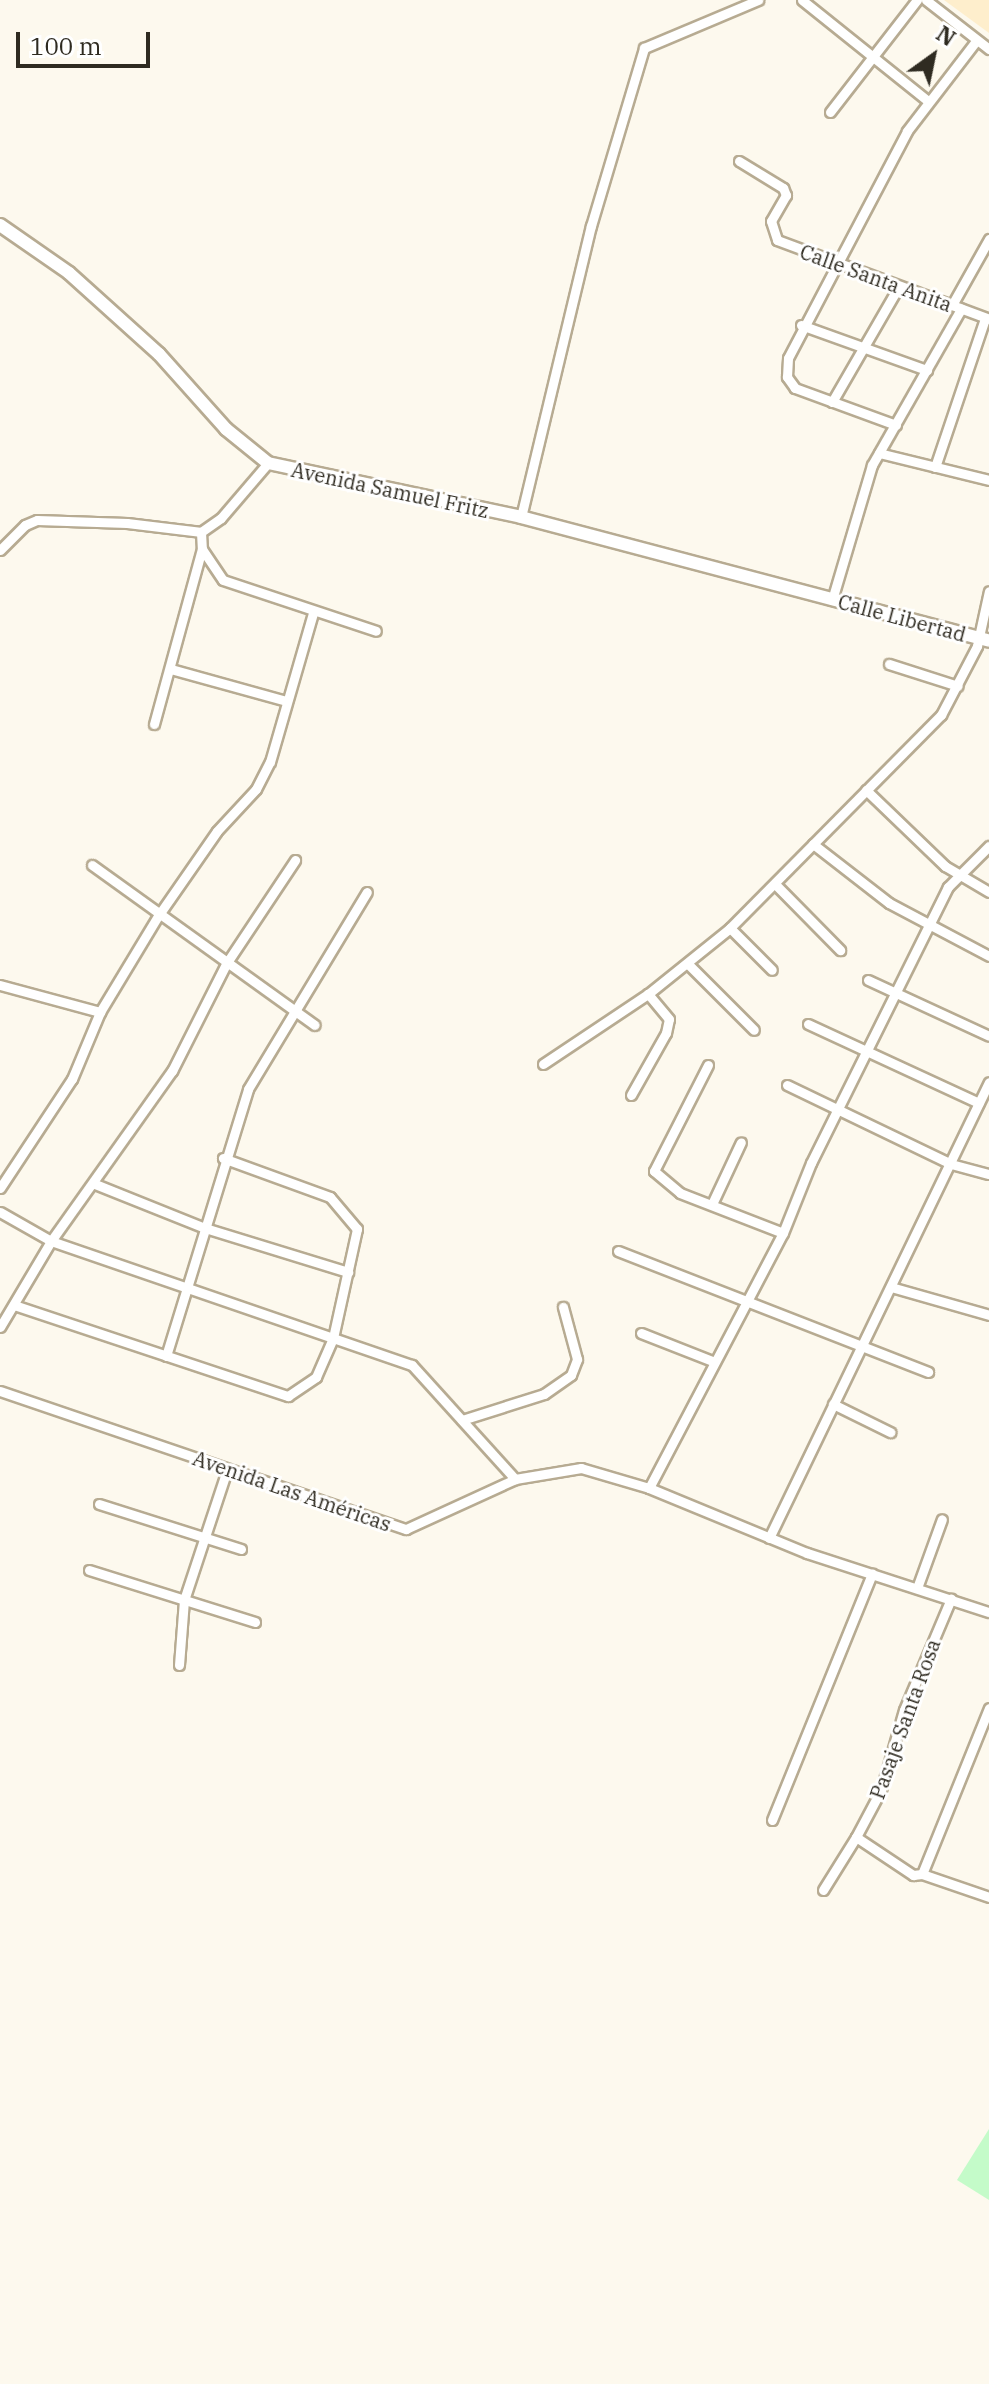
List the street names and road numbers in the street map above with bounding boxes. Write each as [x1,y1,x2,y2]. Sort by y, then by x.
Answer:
street label: Calle Santa Anita [797,239,955,317]
street label: Avenida Samuel Fritz [289,457,491,523]
street label: Calle Libertad [835,589,969,647]
street label: Avenida Las Américas [190,1446,394,1536]
street label: Pasaje Santa Rosa [865,1636,945,1802]

